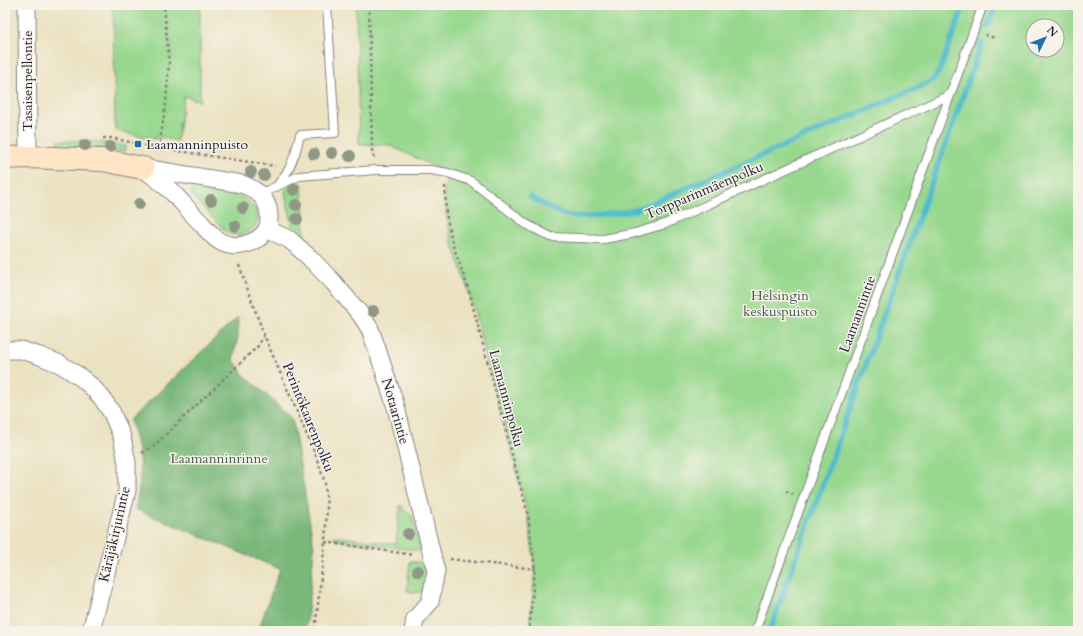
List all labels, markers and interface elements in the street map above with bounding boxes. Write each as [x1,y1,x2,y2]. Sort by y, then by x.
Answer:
north arrow [1025,18,1065,58]
text: N [1043,23,1061,40]
street label: Tasaisenpellontie [18,30,37,132]
place label: Laamanninpuisto [146,135,248,154]
marker: Laamanninpuisto [133,139,143,149]
street label: Torpparinmäenpolku [642,157,767,224]
street label: Laamannintie [835,273,880,355]
park label: Helsingin keskuspuisto [743,286,817,321]
street label: Laamanninpolku [484,347,529,449]
street label: Perintökaarenpolku [278,360,339,475]
street label: Notaarintie [377,376,414,446]
park label: Laamanninrinne [170,449,268,468]
street label: Käräjäkirjurintie [94,484,135,584]

